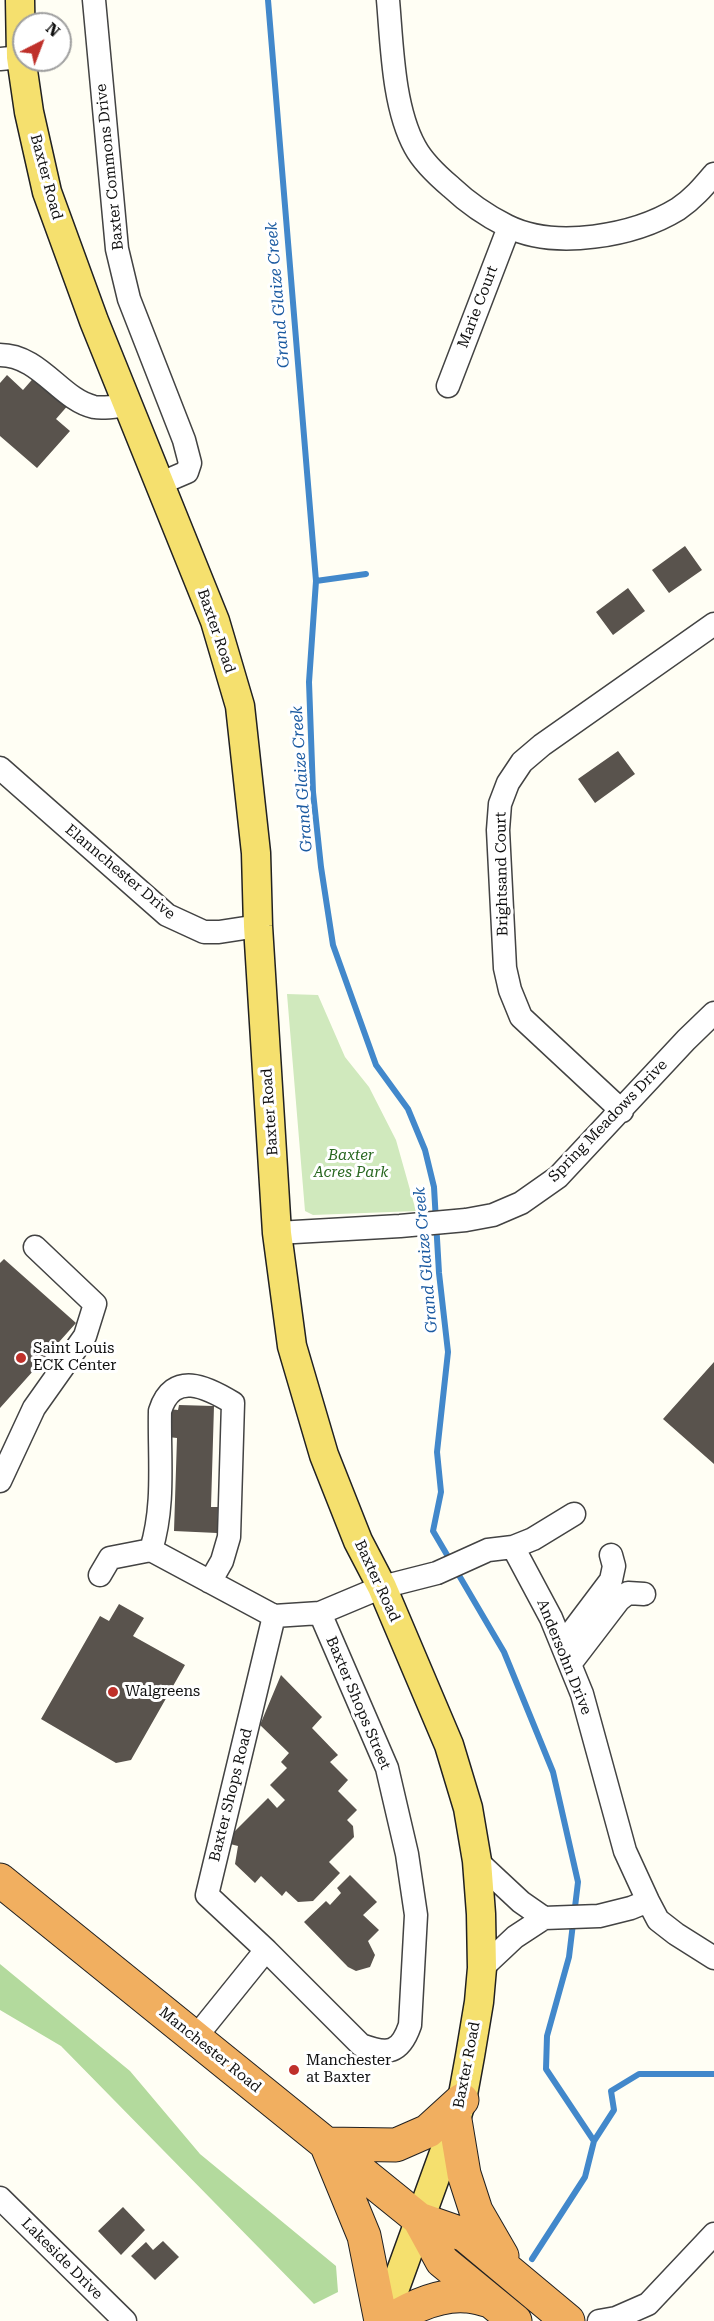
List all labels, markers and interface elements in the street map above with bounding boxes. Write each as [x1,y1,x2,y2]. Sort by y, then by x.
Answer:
north arrow [12,12,72,72]
text: N [42,19,64,41]
street label: Baxter Commons Drive [92,83,128,251]
street label: Baxter Road [26,132,66,222]
water label: Grand Glaize Creek [262,221,294,369]
street label: Marie Court [454,263,502,351]
street label: Baxter Road [193,587,239,675]
water label: Grand Glaize Creek [287,705,317,853]
street label: Brightsand Court [492,812,512,936]
street label: Elannchester Drive [61,821,179,923]
street label: Spring Meadows Drive [545,1056,671,1186]
street label: Baxter Road [258,1068,282,1156]
park label: Baxter Acres Park [314,1147,388,1182]
water label: Grand Glaize Creek [410,1186,442,1334]
place label: Saint Louis ECK Center [33,1340,117,1375]
marker: Saint Louis ECK Center [14,1351,28,1365]
street label: Baxter Road [350,1537,404,1625]
street label: Andersohn Drive [533,1597,595,1717]
street label: Baxter Shops Street [322,1634,394,1772]
place label: Walgreens [125,1683,200,1701]
marker: Walgreens [106,1685,120,1699]
street label: Baxter Shops Road [206,1726,256,1864]
street label: Manchester Road [155,2003,265,2097]
street label: Baxter Road [450,2020,484,2110]
place label: Manchester at Baxter [306,2052,391,2087]
marker: Manchester at Baxter [287,2063,301,2077]
street label: Lakeside Drive [18,2215,106,2303]

